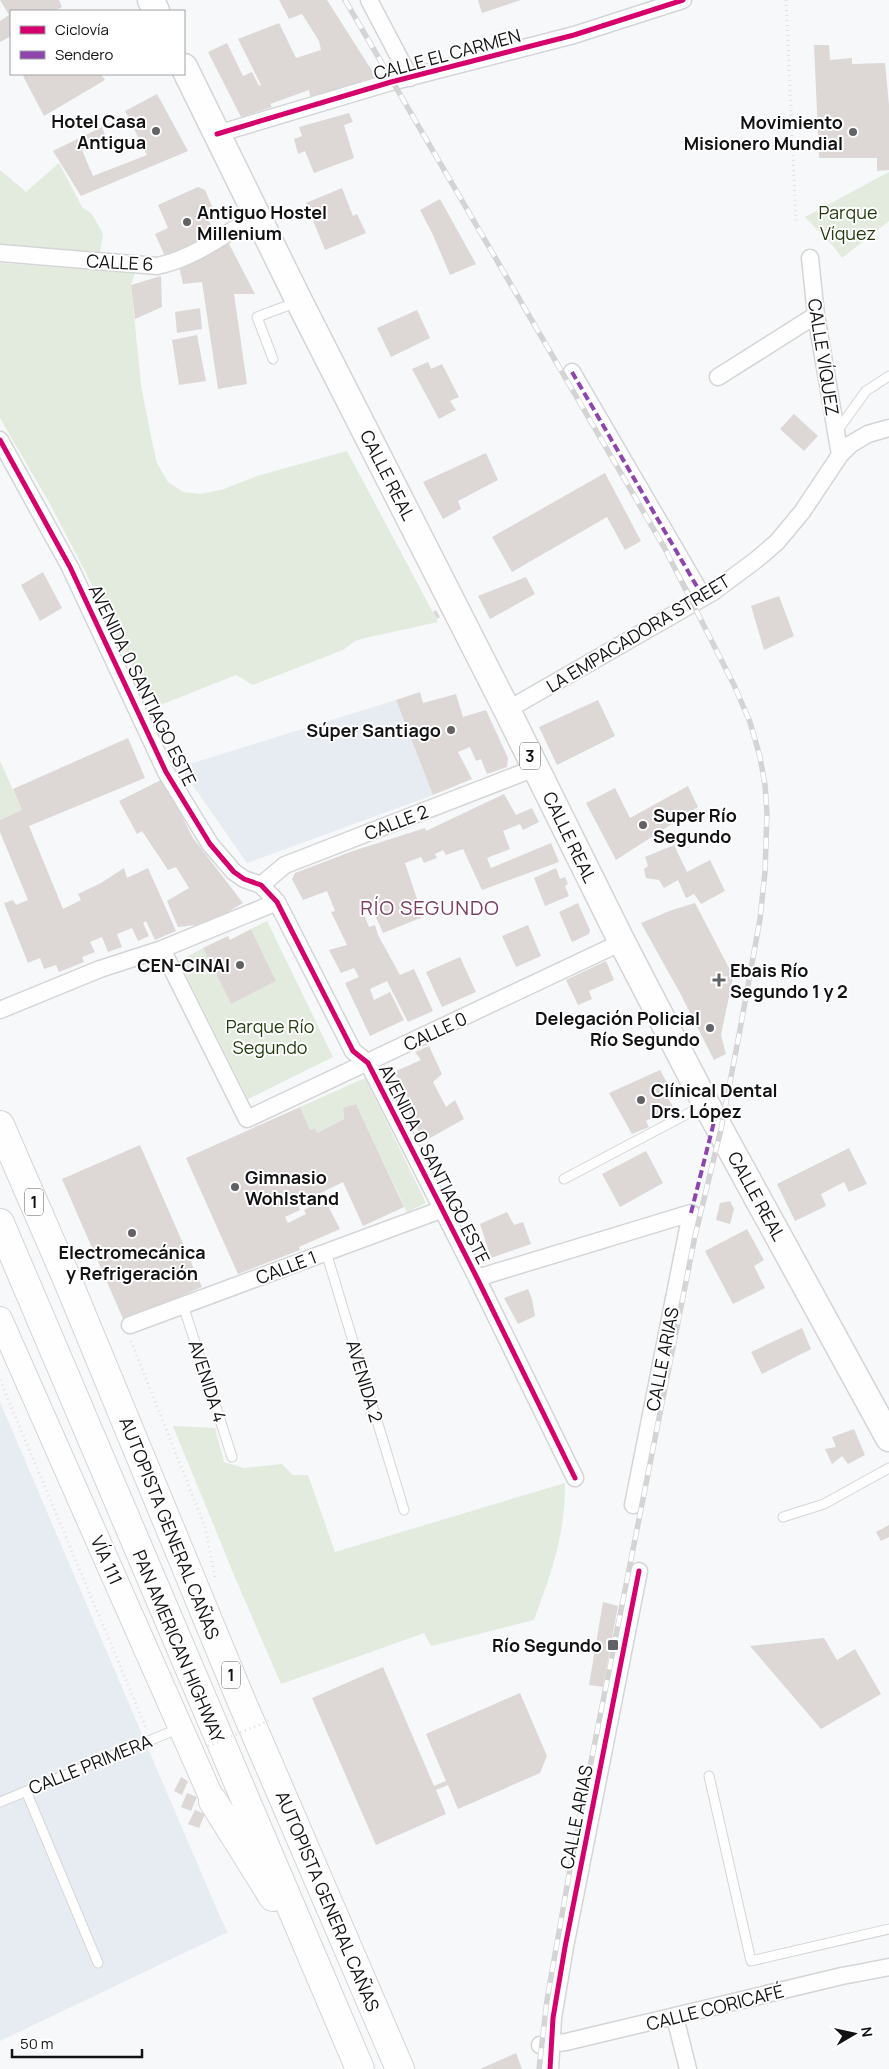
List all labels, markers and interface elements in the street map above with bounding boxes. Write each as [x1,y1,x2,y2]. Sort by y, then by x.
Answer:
legend [10,10,185,75]
text: Ciclovía [55,19,109,40]
street label: CALLE EL CARMEN [371,23,523,85]
text: Sendero [55,44,114,65]
place label: Hotel Casa Antigua [51,109,146,154]
place label: Movimiento Misionero Mundial [684,110,843,155]
marker: Hotel Casa Antigua [150,125,162,137]
marker: Movimiento Misionero Mundial [847,126,859,138]
place label: Antiguo Hostel Millenium [197,200,327,245]
park label: Parque Víquez [819,200,877,245]
marker: Antiguo Hostel Millenium [181,216,193,228]
street label: CALLE 6 [86,248,154,276]
street label: CALLE VÍQUEZ [803,297,845,417]
street label: CALLE REAL [355,426,421,524]
street label: LA EMPACADORA STREET [542,568,735,697]
street label: AVENIDA 0 SANTIAGO ESTE [84,580,202,790]
place label: Súper Santiago [306,718,441,742]
marker: Súper Santiago [445,724,457,736]
road number: 3 [520,742,540,769]
street label: CALLE REAL [538,788,602,886]
street label: CALLE 2 [361,799,431,845]
place label: Super Río Segundo [653,803,737,848]
marker: Super Río Segundo [637,819,649,831]
district label: RÍO SEGUNDO [360,894,500,921]
place label: CEN-CINAI [137,953,230,977]
place label: Ebais Río Segundo 1 y 2 [730,958,848,1003]
marker: CEN-CINAI [234,959,246,971]
marker: Ebais Río Segundo 1 y 2 [712,973,726,987]
street label: CALLE 0 [400,1006,470,1056]
place label: Delegación Policial Río Segundo [535,1006,700,1051]
park label: Parque Río Segundo [226,1014,314,1059]
marker: Delegación Policial Río Segundo [704,1022,716,1034]
street label: AVENIDA 0 SANTIAGO ESTE [374,1060,496,1268]
place label: Clínical Dental Drs. López [651,1078,778,1123]
marker: Clínical Dental Drs. López [635,1094,647,1106]
street label: CALLE REAL [723,1147,791,1245]
place label: Gimnasio Wohlstand [245,1165,339,1210]
marker: Gimnasio Wohlstand [229,1181,241,1193]
road number: 1 [25,1188,43,1216]
marker: Electromecánica y Refrigeración [126,1227,138,1239]
place label: Electromecánica y Refrigeración [58,1240,206,1285]
street label: CALLE 1 [252,1244,320,1290]
street label: CALLE ARIAS [640,1305,684,1413]
street label: AVENIDA 4 [183,1337,233,1425]
street label: AVENIDA 2 [341,1337,389,1425]
street label: AUTOPISTA GENERAL CAÑAS [114,1413,226,1643]
street label: VÍA 111 [86,1532,128,1588]
street label: PAN AMERICAN HIGHWAY [128,1546,231,1747]
place label: Río Segundo [492,1633,602,1657]
marker: Río Segundo [606,1638,620,1652]
road number: 1 [222,1662,240,1688]
street label: CALLE PRIMERA [25,1728,156,1800]
street label: CALLE ARIAS [554,1763,598,1871]
street label: AUTOPISTA GENERAL CAÑAS [271,1787,385,2015]
street label: CALLE CORICAFÉ [644,1978,786,2036]
north arrow [829,2009,879,2059]
text: N [857,2025,878,2038]
scale bar [12,2026,142,2058]
text: 50 m [20,2033,54,2054]

